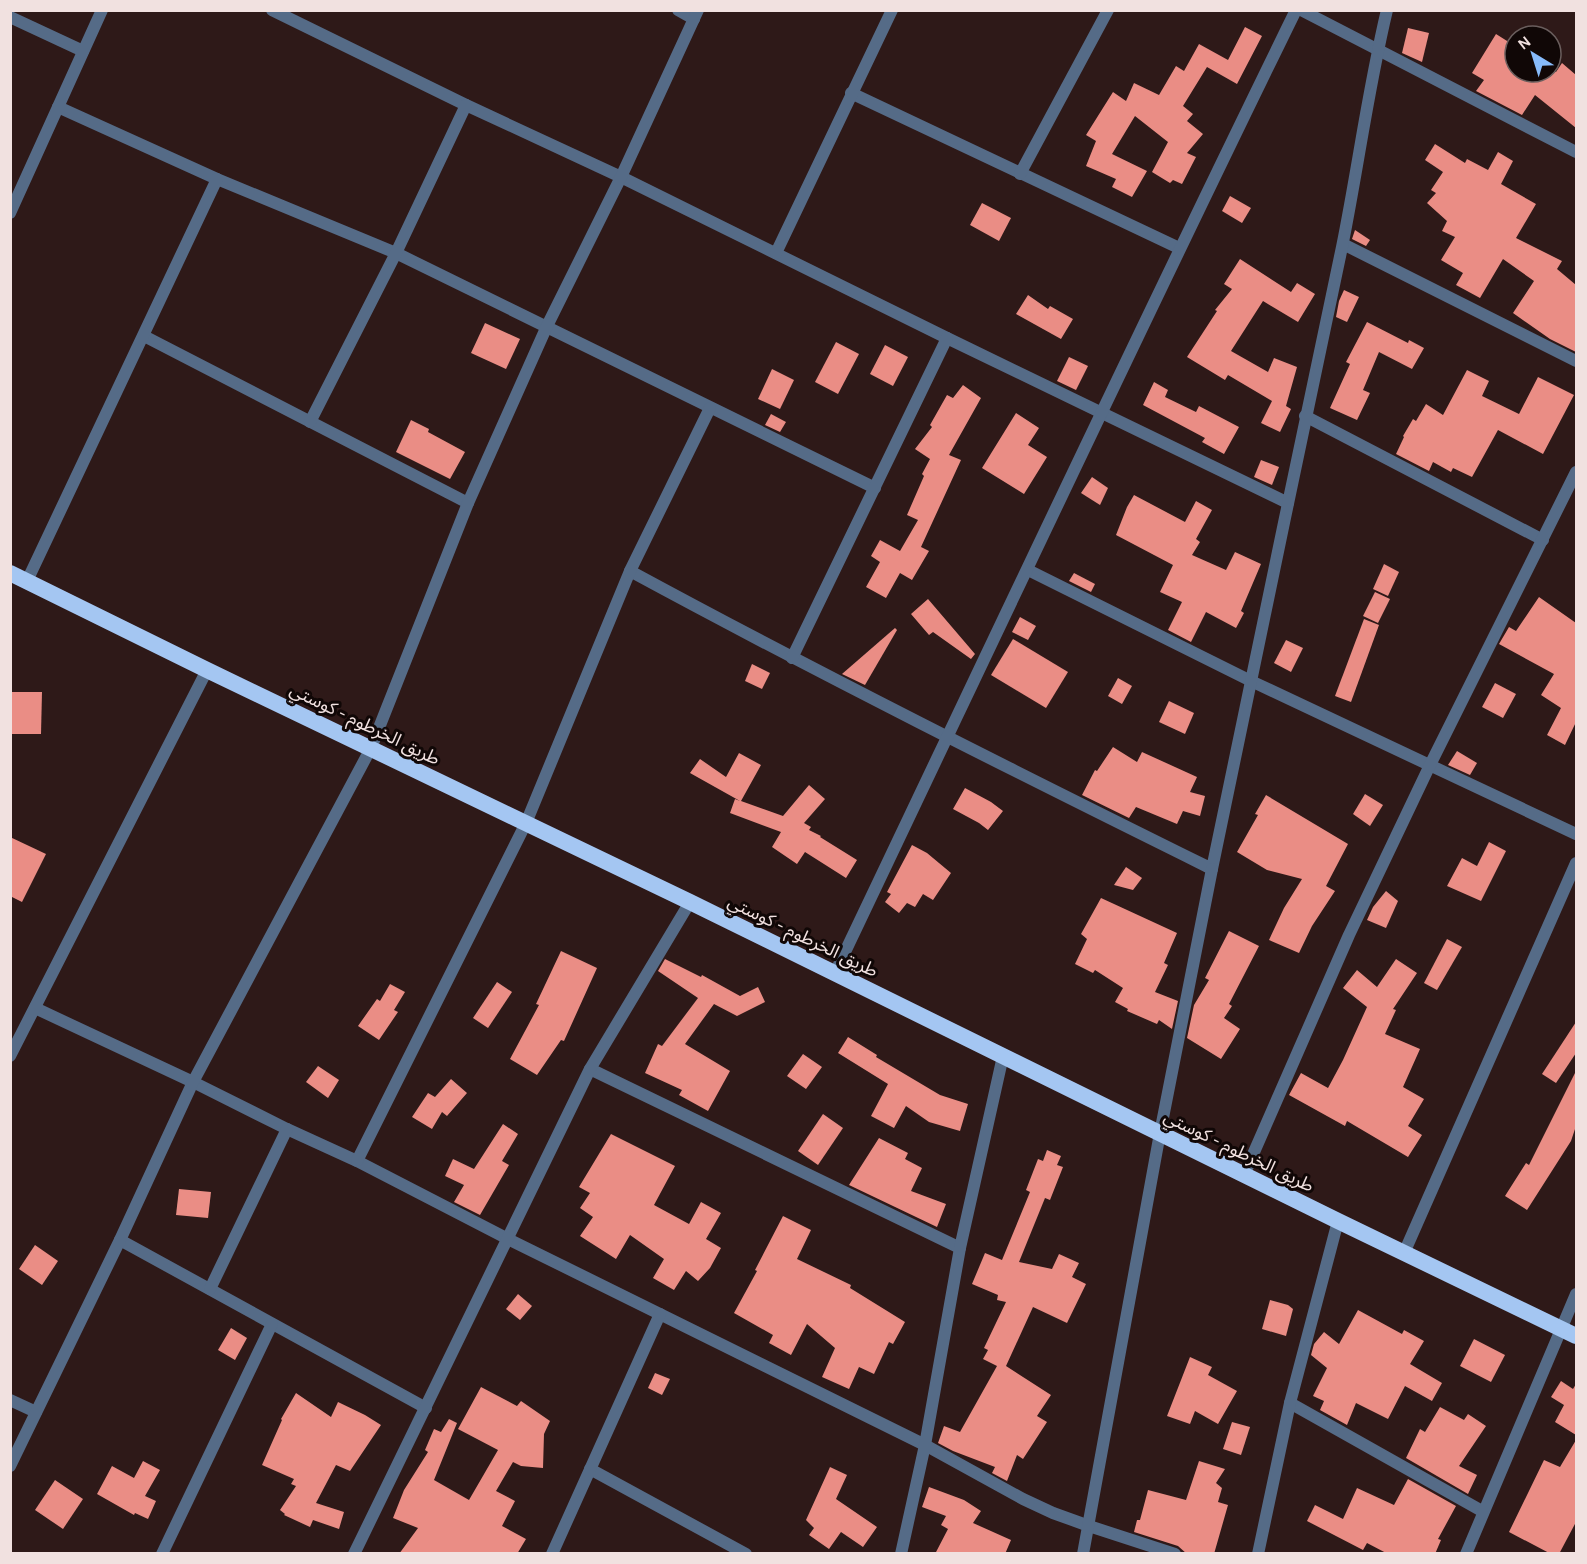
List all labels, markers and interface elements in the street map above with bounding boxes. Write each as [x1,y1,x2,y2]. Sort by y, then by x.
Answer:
north arrow [1503,24,1563,84]
text: N [1514,32,1534,54]
street label: طريق الخرطوم - كوستي [285,678,444,773]
street label: طريق الخرطوم - كوستي [723,890,882,985]
street label: طريق الخرطوم - كوستي [1159,1105,1318,1200]

